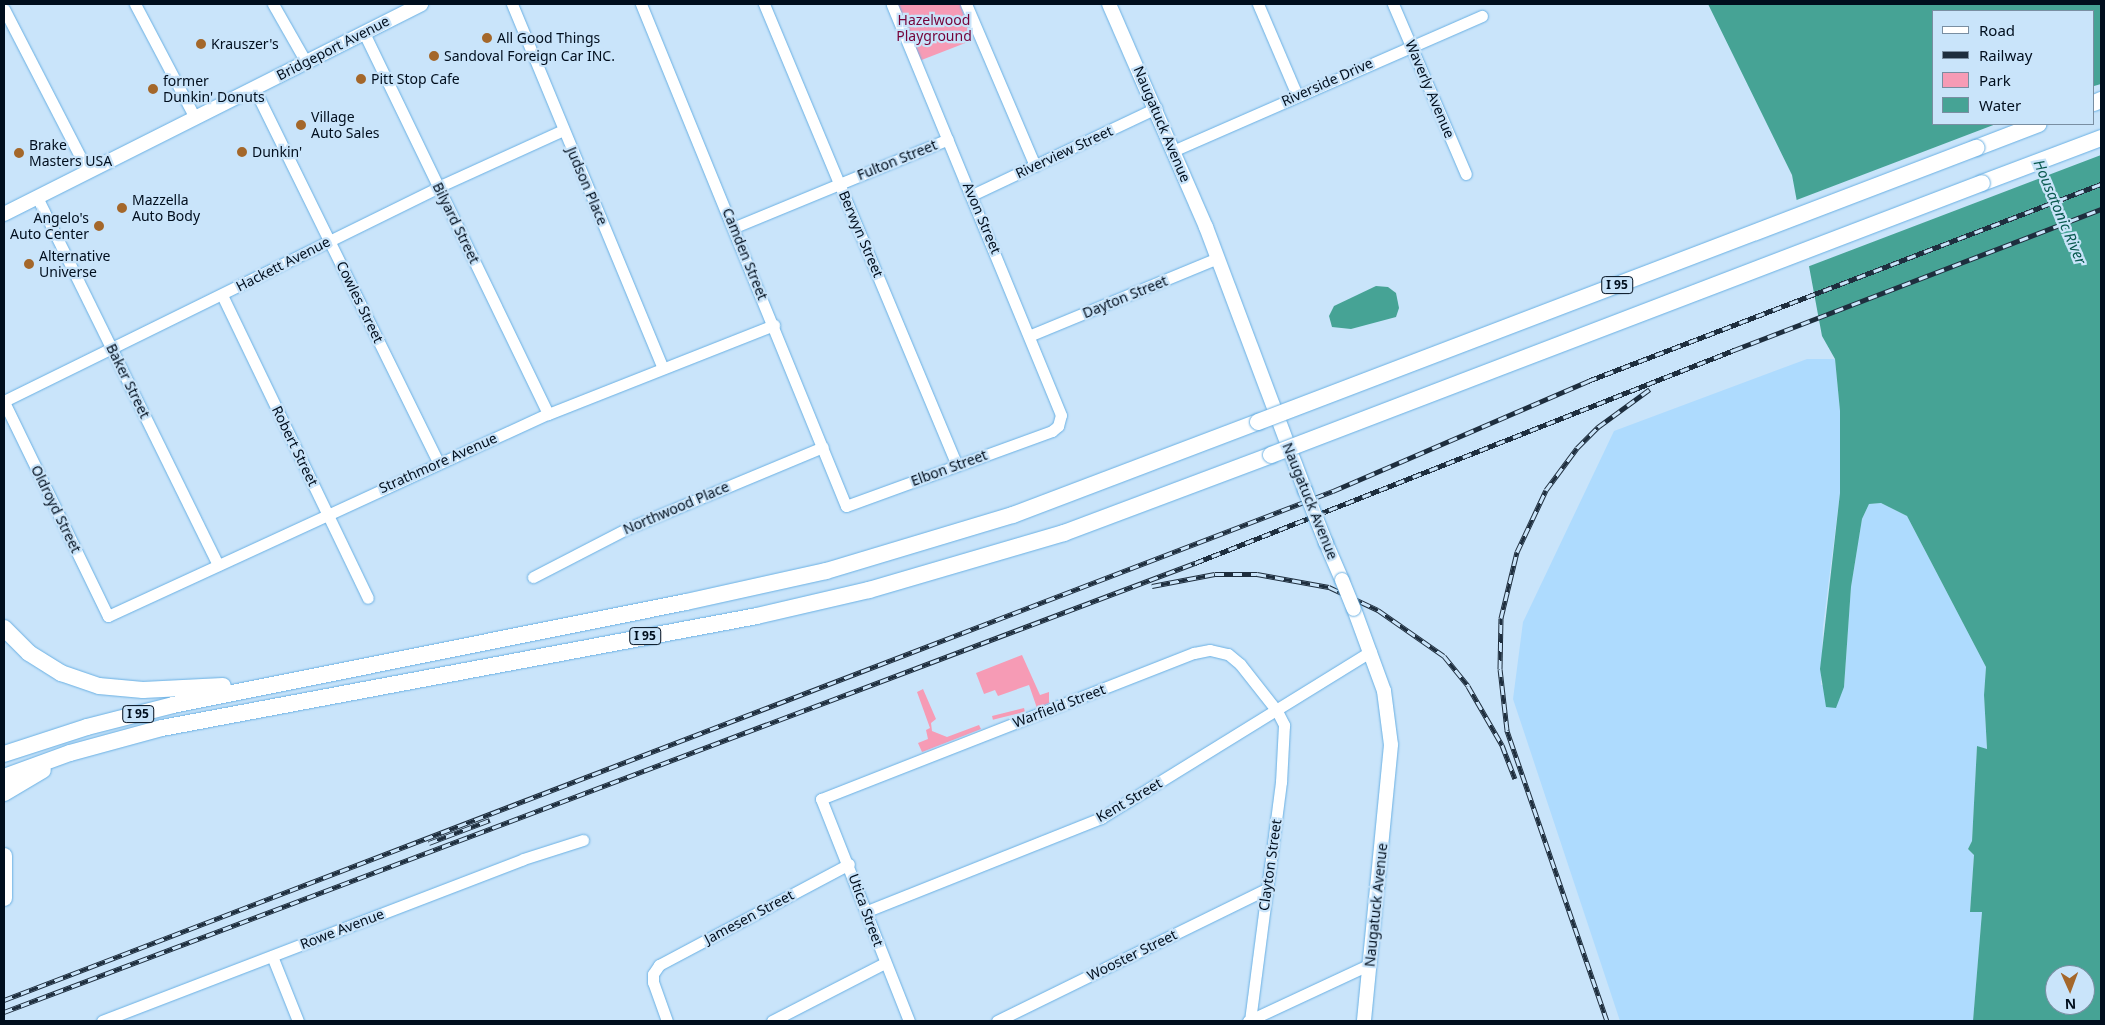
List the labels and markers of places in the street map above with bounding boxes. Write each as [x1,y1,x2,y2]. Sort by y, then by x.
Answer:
place label: All Good Things [497,30,600,46]
marker: All Good Things [481,32,493,44]
place label: Krauszer's [211,36,279,52]
marker: Krauszer's [195,38,207,50]
place label: Sandoval Foreign Car INC. [444,48,615,64]
marker: Sandoval Foreign Car INC. [428,50,440,62]
place label: Pitt Stop Cafe [371,71,460,87]
place label: former Dunkin' Donuts [163,73,265,105]
marker: Pitt Stop Cafe [355,73,367,85]
marker: former Dunkin' Donuts [147,83,159,95]
place label: Village Auto Sales [311,109,380,142]
marker: Village Auto Sales [295,119,307,131]
place label: Brake Masters USA [29,137,112,170]
place label: Dunkin' [252,144,302,160]
marker: Dunkin' [236,146,248,158]
marker: Brake Masters USA [13,147,25,159]
place label: Mazzella Auto Body [132,192,200,224]
marker: Mazzella Auto Body [116,202,128,214]
place label: Angelo's Auto Center [10,210,89,242]
marker: Angelo's Auto Center [93,220,105,232]
place label: Alternative Universe [39,248,110,280]
marker: Alternative Universe [23,258,35,270]

